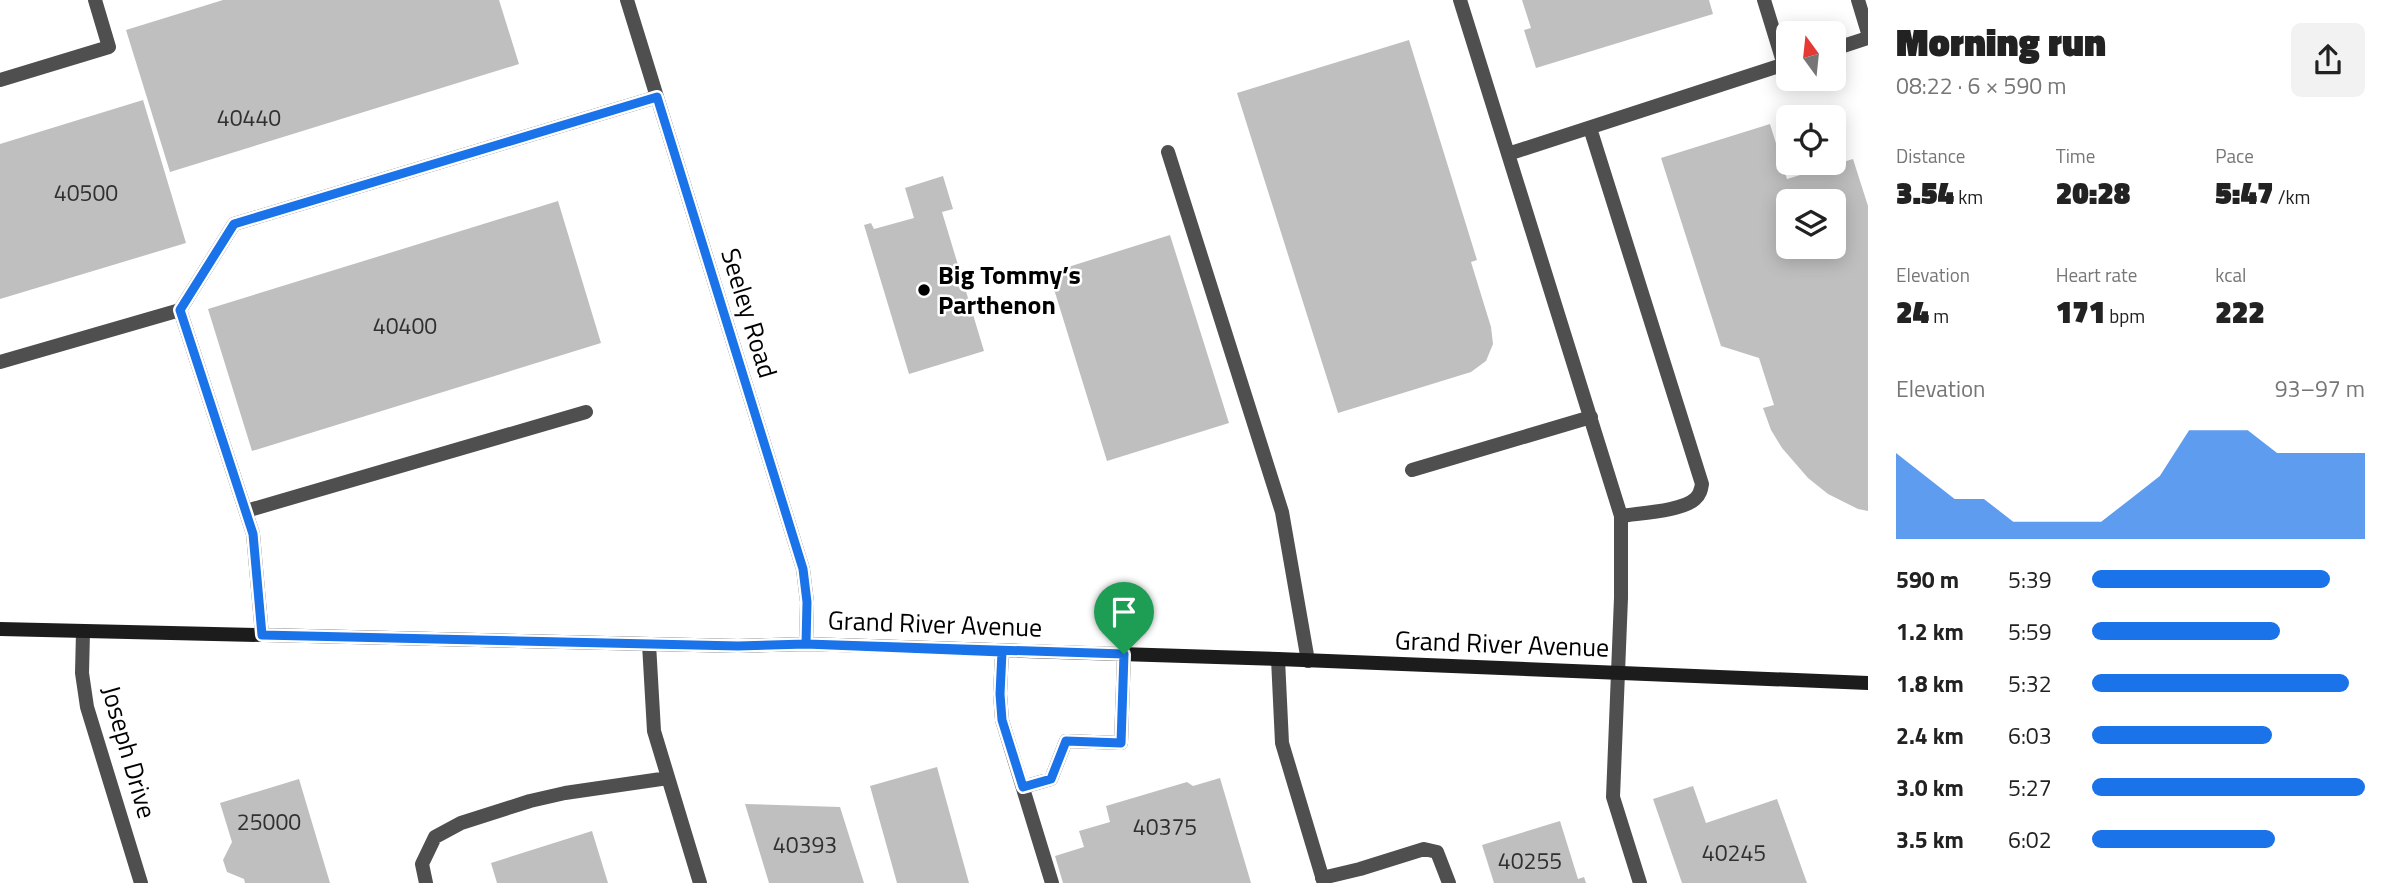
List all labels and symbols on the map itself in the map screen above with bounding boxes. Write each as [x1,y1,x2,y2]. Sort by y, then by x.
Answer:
north arrow [1776,21,1846,91]
house number: 40440 [217,100,281,135]
house number: 40500 [54,175,118,210]
street label: Seeley Road [711,243,788,383]
place label: Big Tommy’s Parthenon [938,255,1081,324]
marker: Big Tommy’s Parthenon [916,282,932,298]
house number: 40400 [373,308,437,343]
pin [1094,582,1154,654]
street label: Grand River Avenue [827,600,1043,647]
street label: Grand River Avenue [1394,620,1610,667]
street label: Joseph Drive [92,681,167,823]
house number: 25000 [237,804,301,839]
house number: 40375 [1133,809,1197,844]
house number: 40393 [773,827,837,862]
house number: 40245 [1702,835,1766,870]
house number: 40255 [1498,843,1562,878]

